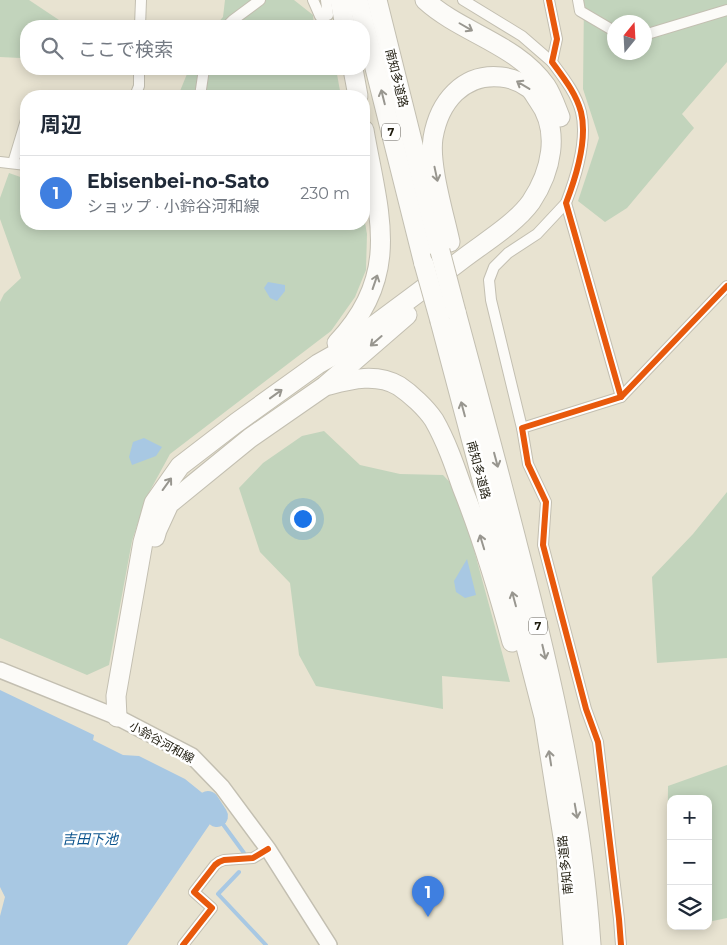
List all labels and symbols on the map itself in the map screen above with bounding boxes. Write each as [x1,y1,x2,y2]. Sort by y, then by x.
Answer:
north arrow [607,15,652,60]
one-way arrow [458,22,473,32]
street label: 南知多道路 [382,47,412,109]
one-way arrow [517,80,531,90]
one-way arrow [378,90,387,106]
road number: 7 [382,124,400,140]
one-way arrow [432,165,441,181]
one-way arrow [371,274,380,290]
one-way arrow [370,335,383,347]
one-way arrow [269,389,283,399]
one-way arrow [457,401,467,417]
street label: 南知多道路 [464,439,494,501]
one-way arrow [491,452,501,468]
one-way arrow [162,477,172,491]
your location [290,506,316,532]
one-way arrow [476,534,486,550]
one-way arrow [509,592,518,608]
road number: 7 [529,618,547,634]
one-way arrow [540,643,549,659]
street label: 小鈴谷河和線 [127,718,197,766]
one-way arrow [545,750,555,766]
one-way arrow [572,803,582,819]
water label: 吉田下池 [62,830,120,848]
street label: 南知多道路 [554,834,576,896]
pin: 1 [412,876,444,917]

